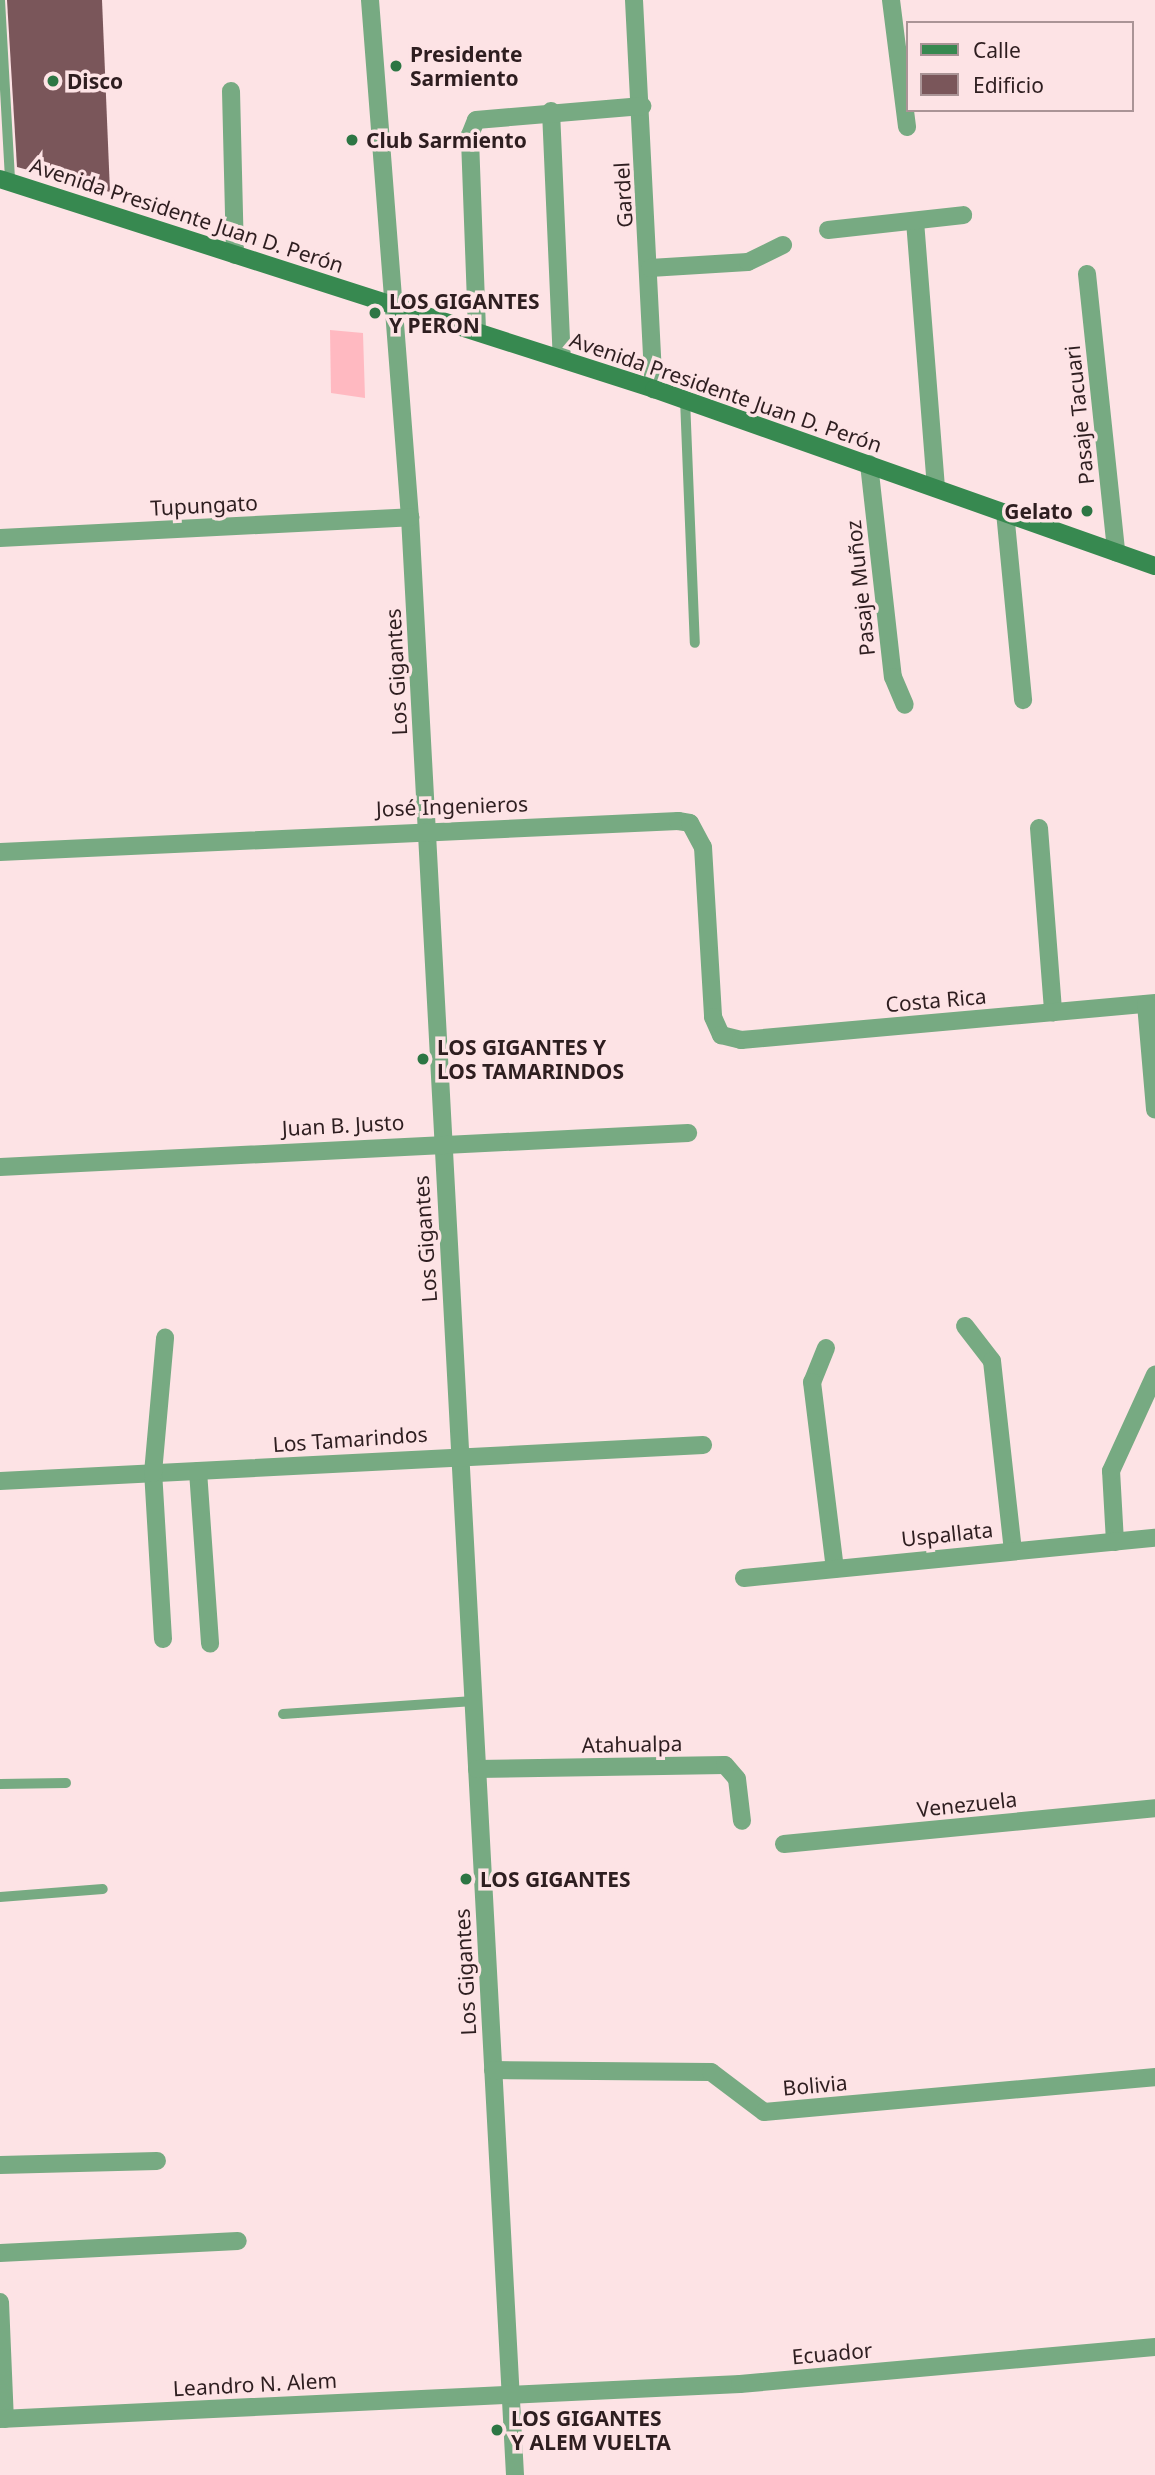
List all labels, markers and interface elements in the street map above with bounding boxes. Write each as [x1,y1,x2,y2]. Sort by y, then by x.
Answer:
legend [906,21,1134,112]
text: Calle [973,36,1021,64]
place label: Presidente Sarmiento [410,41,522,91]
marker: Presidente Sarmiento [388,58,404,74]
place label: Disco [67,68,123,94]
text: Edificio [973,71,1044,99]
marker: Disco [45,73,61,89]
place label: Club Sarmiento [366,127,527,153]
marker: Club Sarmiento [344,132,360,148]
street label: Avenida Presidente Juan D. Perón [27,152,347,278]
street label: Gardel [609,162,637,228]
place label: LOS GIGANTES Y PERON [389,288,540,338]
marker: LOS GIGANTES Y PERON [367,305,383,321]
street label: Avenida Presidente Juan D. Perón [567,327,885,457]
street label: Pasaje Tacuari [1059,344,1099,486]
street label: Tupungato [150,490,258,520]
place label: Gelato [1004,498,1073,524]
marker: Gelato [1079,503,1095,519]
street label: Pasaje Muñoz [840,519,880,657]
street label: Los Gigantes [380,608,412,736]
street label: José Ingenieros [376,791,528,821]
street label: Costa Rica [884,983,988,1017]
place label: LOS GIGANTES Y LOS TAMARINDOS [437,1034,624,1084]
marker: LOS GIGANTES Y LOS TAMARINDOS [415,1051,431,1067]
street label: Juan B. Justo [281,1109,405,1141]
street label: Los Gigantes [408,1175,442,1303]
street label: Los Tamarindos [272,1421,428,1457]
street label: Uspallata [900,1517,994,1551]
street label: Atahualpa [581,1731,683,1757]
street label: Venezuela [916,1786,1018,1822]
place label: LOS GIGANTES [480,1866,631,1892]
marker: LOS GIGANTES [458,1871,474,1887]
street label: Los Gigantes [449,1908,481,2036]
street label: Bolivia [781,2070,849,2100]
street label: Ecuador [791,2337,873,2369]
street label: Leandro N. Alem [172,2367,338,2401]
place label: LOS GIGANTES Y ALEM VUELTA [511,2405,671,2455]
marker: LOS GIGANTES Y ALEM VUELTA [489,2422,505,2438]

